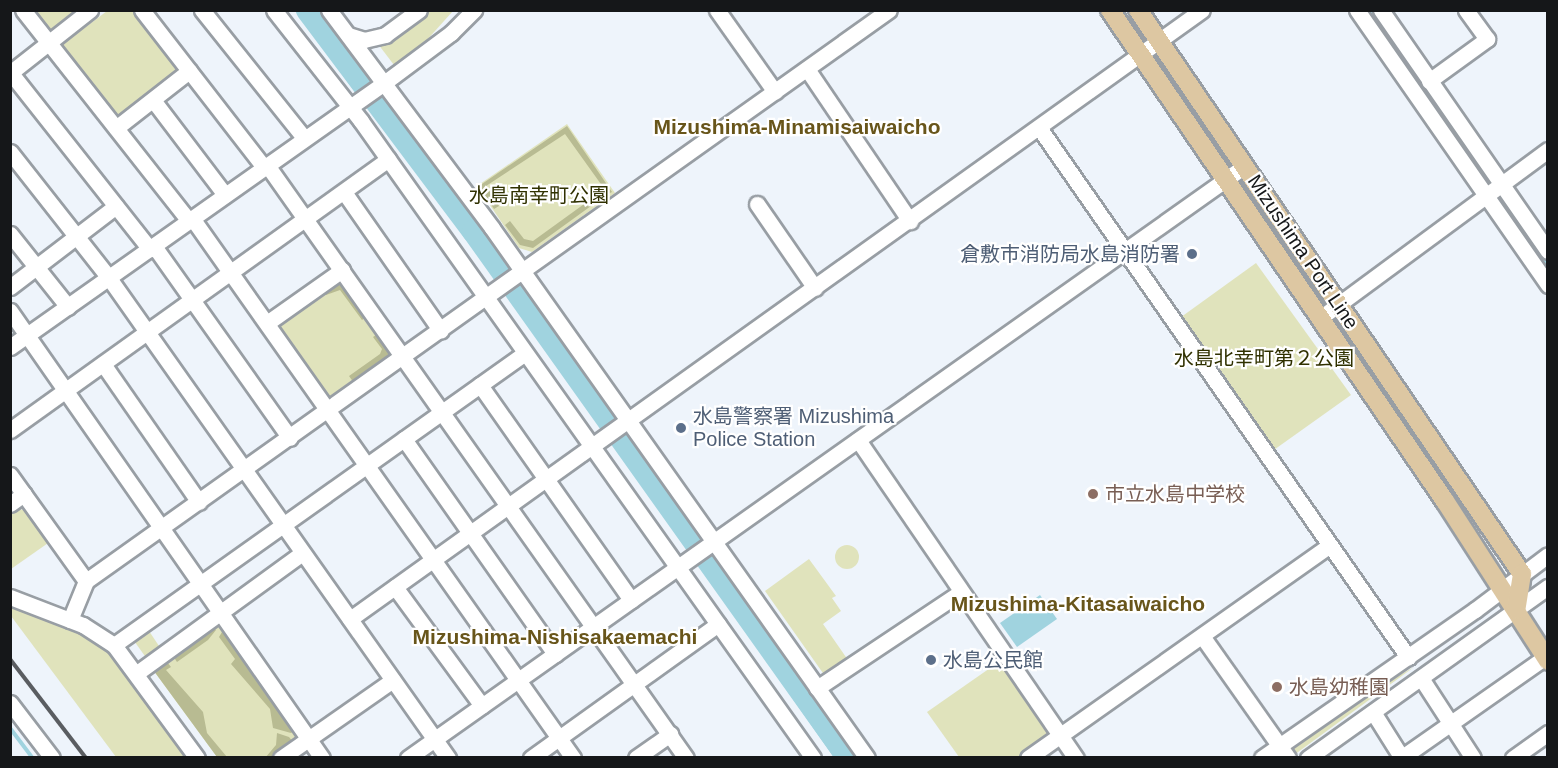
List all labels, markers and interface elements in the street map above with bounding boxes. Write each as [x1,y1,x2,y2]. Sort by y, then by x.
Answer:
district label: Mizushima-Minamisaiwaicho [653,114,941,140]
street label: Mizushima Port Line [1242,170,1364,334]
park label: 水島南幸町公園 [469,183,609,207]
place label: 倉敷市消防局水島消防署 [960,242,1180,266]
marker: 倉敷市消防局水島消防署 [1185,247,1199,261]
park label: 水島北幸町第２公園 [1174,346,1354,370]
place label: 水島警察署 Mizushima Police Station [693,404,894,451]
marker: 水島警察署 Mizushima Police Station [674,421,688,435]
place label: 市立水島中学校 [1105,482,1245,506]
marker: 市立水島中学校 [1086,487,1100,501]
district label: Mizushima-Kitasaiwaicho [951,591,1205,617]
district label: Mizushima-Nishisakaemachi [413,624,697,650]
place label: 水島公民館 [943,648,1043,672]
marker: 水島公民館 [924,653,938,667]
place label: 水島幼稚園 [1289,675,1389,699]
marker: 水島幼稚園 [1270,680,1284,694]

